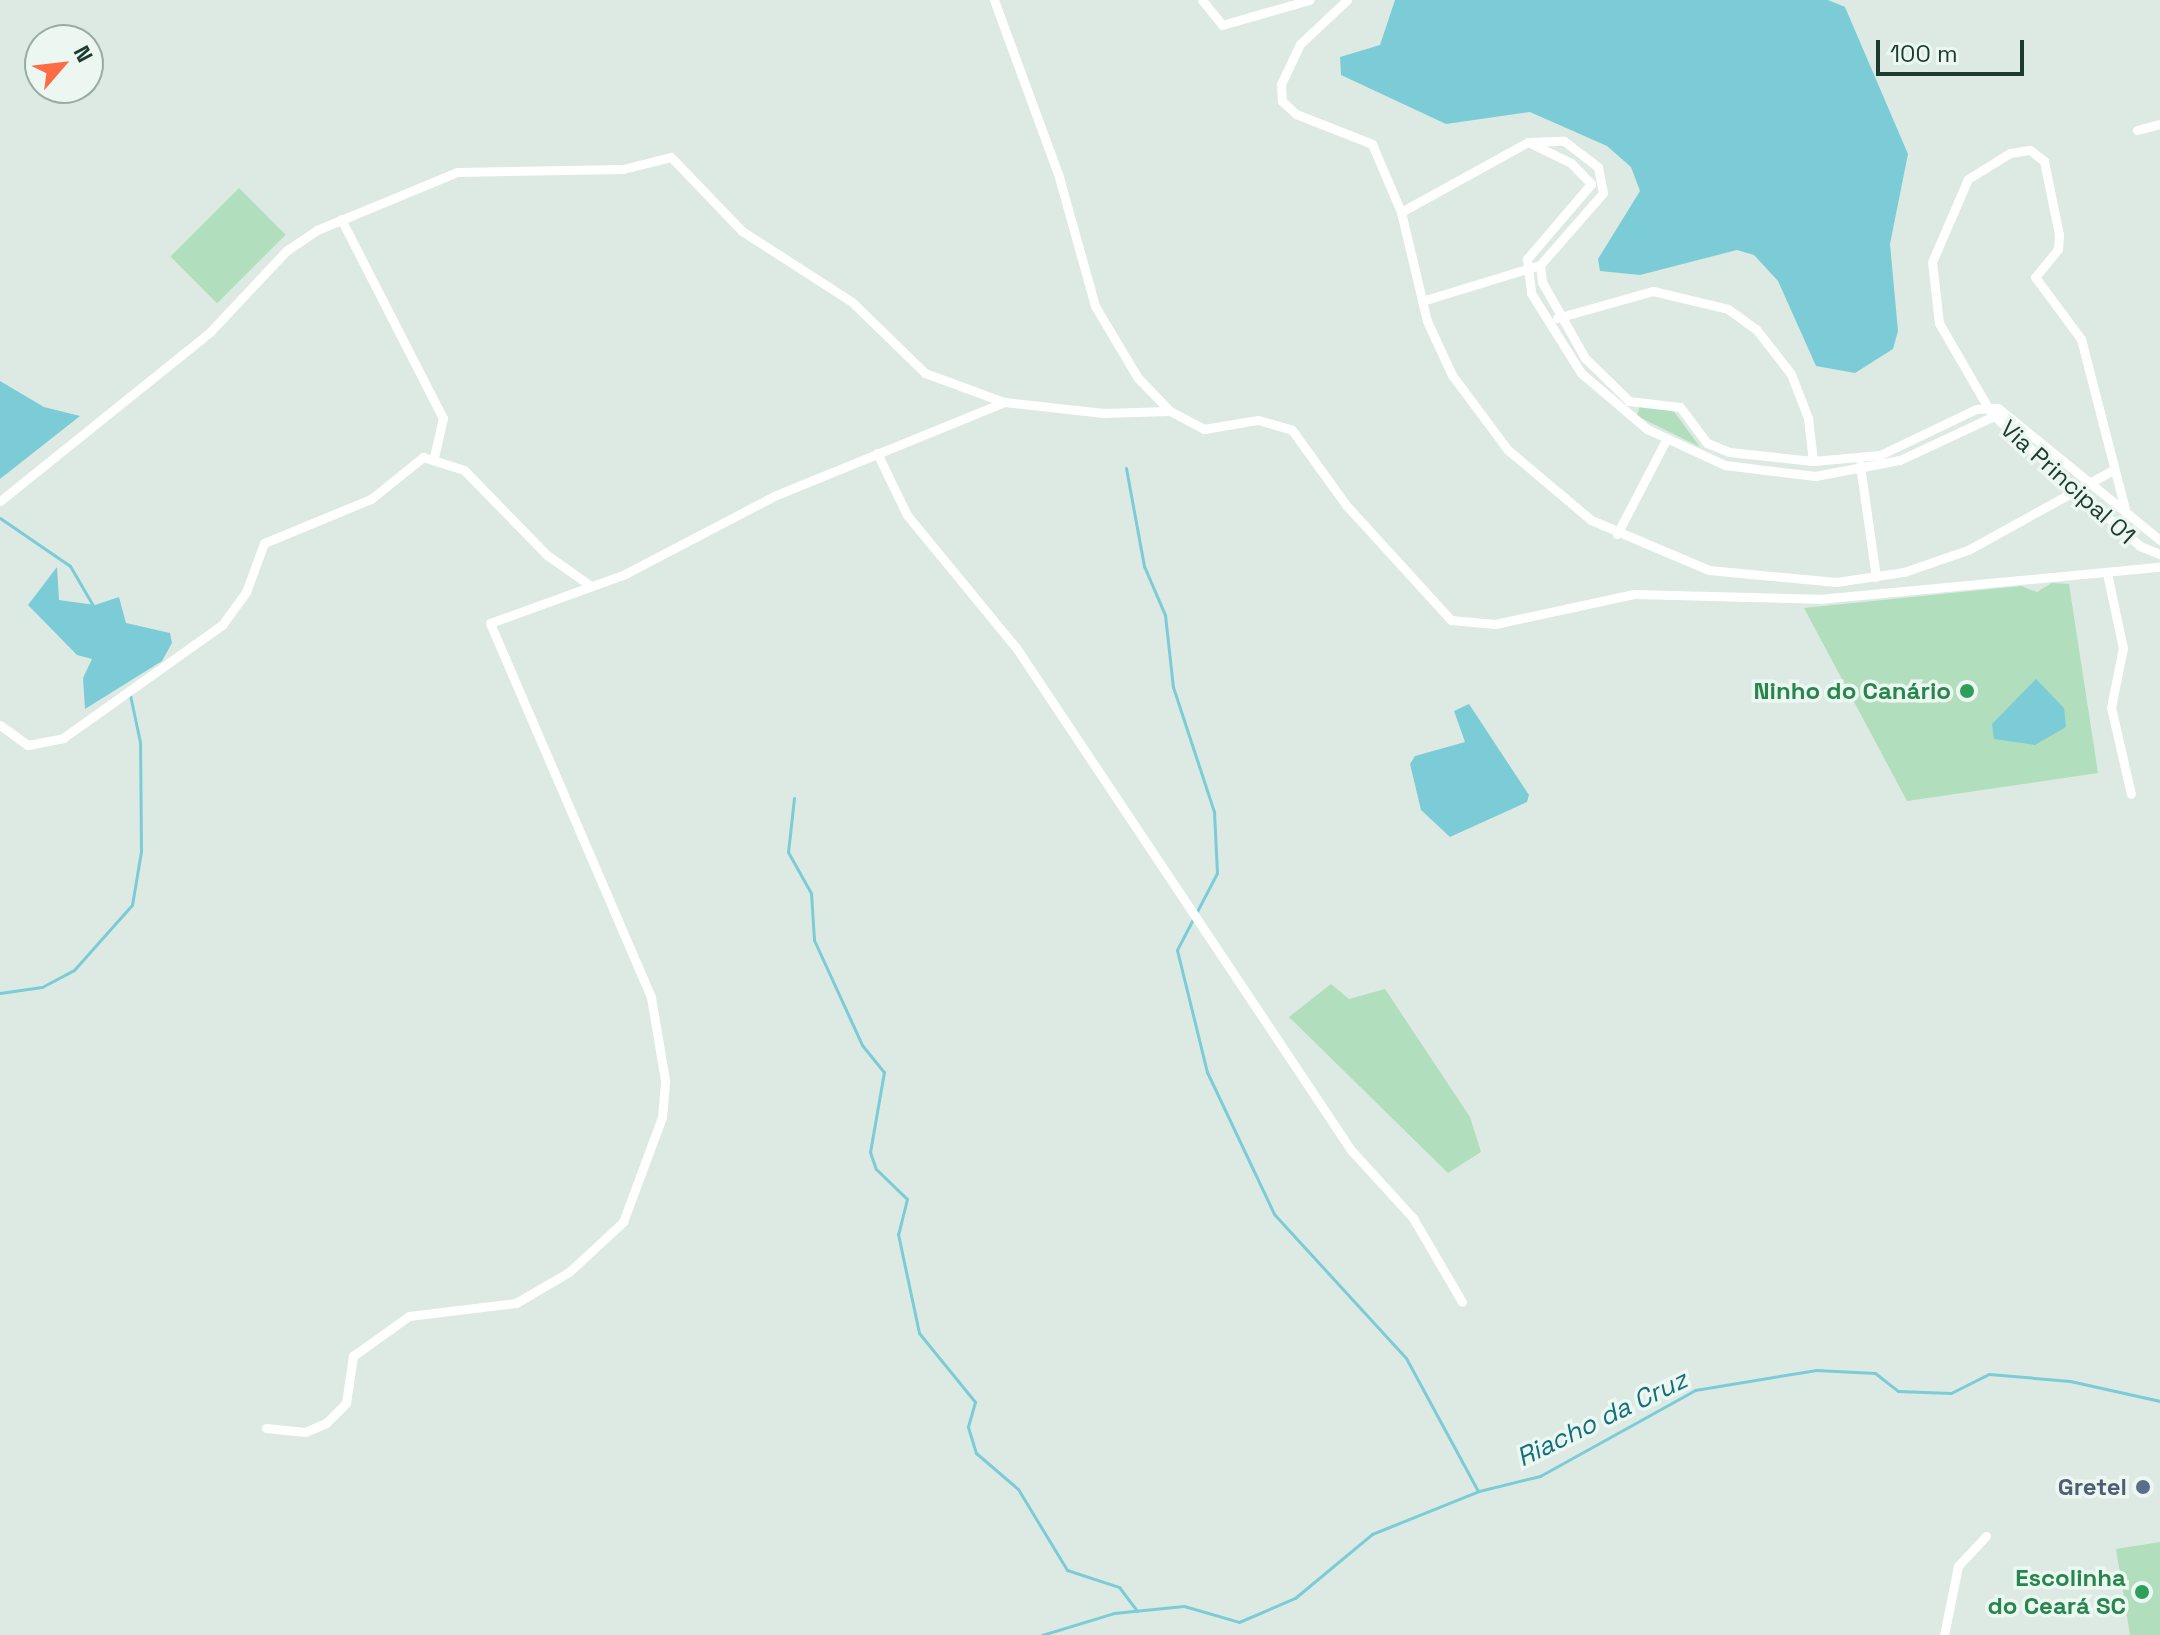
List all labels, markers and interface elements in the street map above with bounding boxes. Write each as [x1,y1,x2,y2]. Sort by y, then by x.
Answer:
north arrow [24,24,104,104]
scale bar [1880,24,2028,74]
text: 100 m [1890,38,1958,69]
text: N [68,41,99,67]
street label: Via Principal 01 [1995,414,2141,550]
place label: Ninho do Canário [1754,677,1951,705]
marker: Ninho do Canário [1958,682,1976,700]
water label: Riacho da Cruz [1512,1364,1692,1474]
place label: Gretel [2058,1473,2127,1501]
marker: Gretel [2134,1478,2152,1496]
place label: Escolinha do Ceará SC [1988,1564,2126,1620]
marker: Escolinha do Ceará SC [2133,1583,2151,1601]

